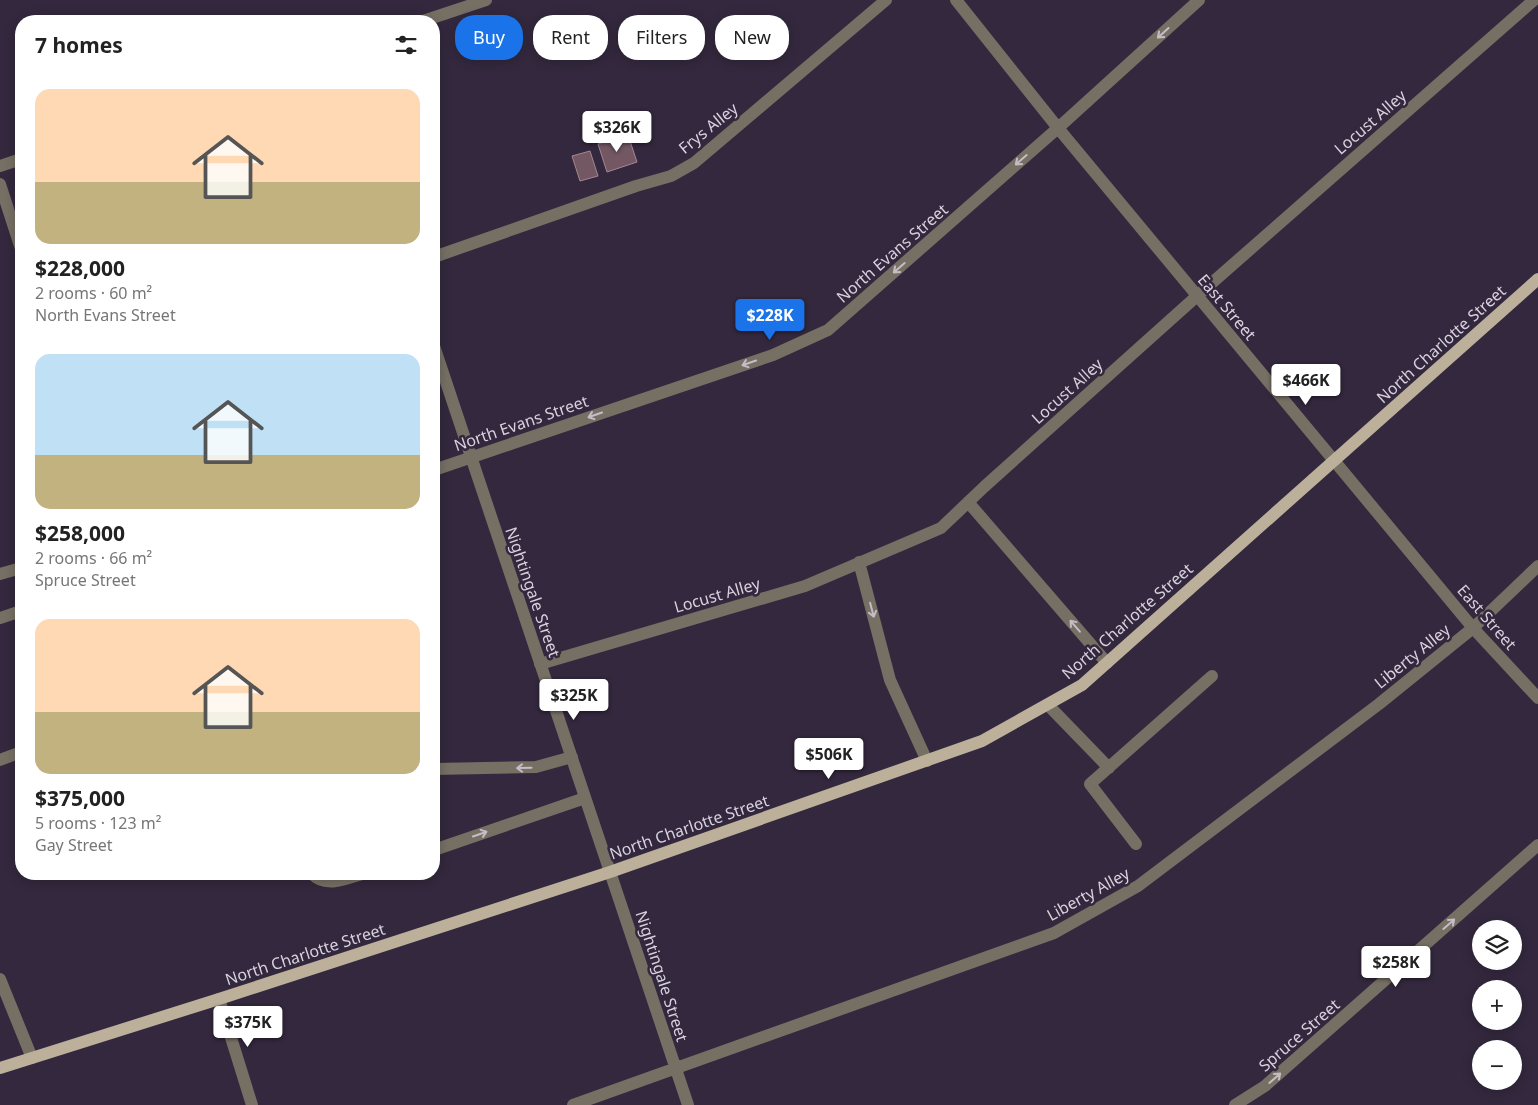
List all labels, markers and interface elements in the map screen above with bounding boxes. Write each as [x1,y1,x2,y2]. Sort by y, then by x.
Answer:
chip: Buy [455,15,523,60]
chip: Rent [533,15,608,60]
chip: Filters [618,15,705,60]
chip: New [715,15,789,60]
one-way arrow [1156,27,1169,39]
text: 7 homes [35,31,123,59]
icon: filters [392,31,420,59]
street label: Locust Alley [1329,84,1411,159]
street label: Frys Alley [674,97,743,159]
pin: $326K [582,110,652,153]
text: $326K [593,116,641,138]
icon: home [183,122,273,212]
one-way arrow [1015,155,1028,166]
street label: North Evans Street [832,198,952,307]
text: $228,000 [35,254,125,282]
one-way arrow [893,262,906,273]
street label: East Street [1193,269,1261,345]
street label: North Charlotte Street [1372,280,1511,408]
text: 2 rooms · 60 m² [35,282,152,304]
pin: $228K [735,298,805,341]
text: North Evans Street [35,304,176,326]
text: $228K [746,304,794,326]
street label: Locust Alley [1027,353,1108,429]
one-way arrow [741,358,757,368]
pin: $466K [1271,364,1341,406]
text: $466K [1282,369,1330,391]
icon: home [183,387,273,477]
street label: North Evans Street [451,390,591,456]
one-way arrow [588,411,604,420]
text: $258,000 [35,519,125,547]
street label: Nightingale Street [500,524,566,660]
text: 2 rooms · 66 m² [35,547,152,569]
street label: North Charlotte Street [1057,558,1197,684]
text: Spruce Street [35,569,136,591]
street label: Locust Alley [671,572,763,618]
street label: East Street [1452,580,1522,655]
one-way arrow [868,601,877,617]
street label: Liberty Alley [1370,618,1455,693]
one-way arrow [1070,620,1081,633]
icon: home [183,652,273,742]
pin: $325K [539,678,609,721]
text: $325K [550,684,598,706]
pin: $506K [794,738,864,780]
text: $506K [805,743,853,765]
one-way arrow [517,763,533,772]
text: $375,000 [35,784,125,812]
street label: North Charlotte Street [606,789,772,865]
text: 5 rooms · 123 m² [35,812,161,834]
one-way arrow [472,829,487,838]
text: Gay Street [35,834,113,856]
street label: Liberty Alley [1043,862,1134,926]
street label: Nightingale Street [630,908,694,1045]
street label: North Charlotte Street [222,918,388,990]
one-way arrow [1442,918,1455,929]
map controls [1472,920,1522,1090]
button: layers [1472,920,1522,970]
pin: $258K [1361,946,1431,988]
text: $258K [1372,951,1420,973]
button: + [1472,980,1522,1030]
street label: Spruce Street [1254,994,1344,1076]
pin: $375K [213,1006,283,1048]
text: $375K [224,1011,272,1033]
button: − [1472,1040,1522,1090]
one-way arrow [1268,1072,1281,1083]

